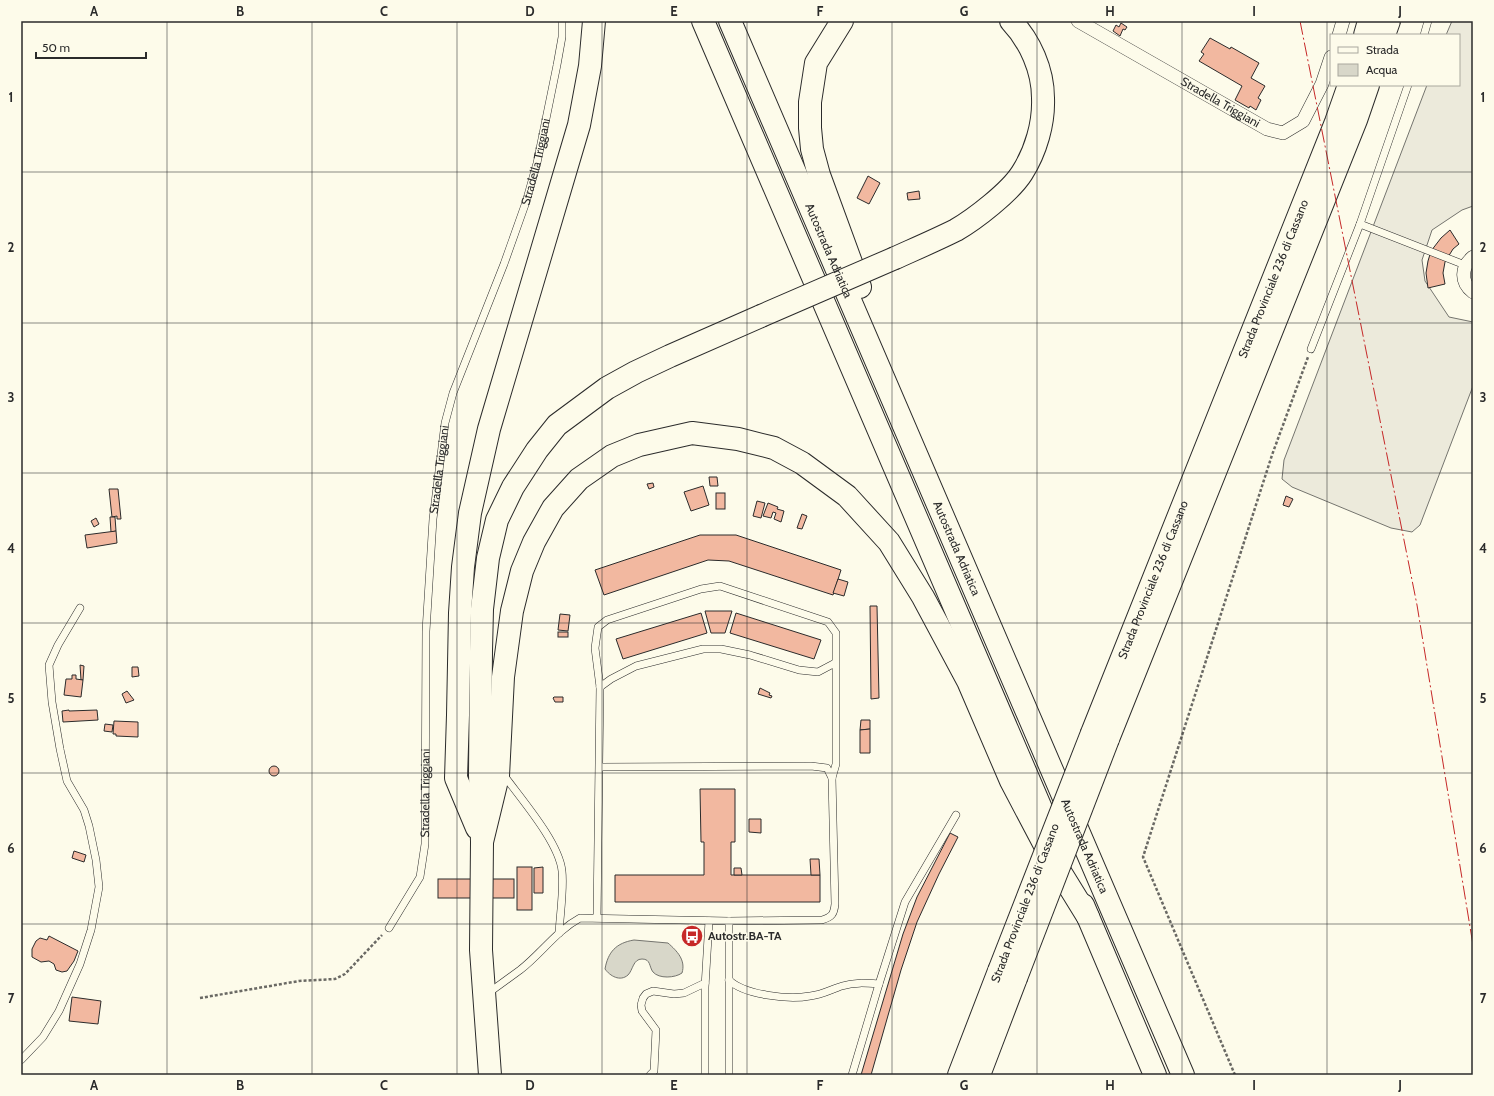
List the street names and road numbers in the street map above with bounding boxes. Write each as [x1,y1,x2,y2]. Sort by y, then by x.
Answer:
street label: Stradella Triggiani [1178,73,1263,130]
street label: Stradella Triggiani [517,117,553,207]
street label: Strada Provinciale 236 di Cassano [1235,197,1311,360]
street label: Autostrada Adriatica [802,201,856,300]
street label: Stradella Triggiani [426,425,452,515]
street label: Strada Provinciale 236 di Cassano [1114,498,1191,661]
street label: Autostrada Adriatica [930,499,984,598]
street label: Stradella Triggiani [417,749,432,837]
street label: Autostrada Adriatica [1058,796,1112,896]
street label: Strada Provinciale 236 di Cassano [987,821,1062,985]

